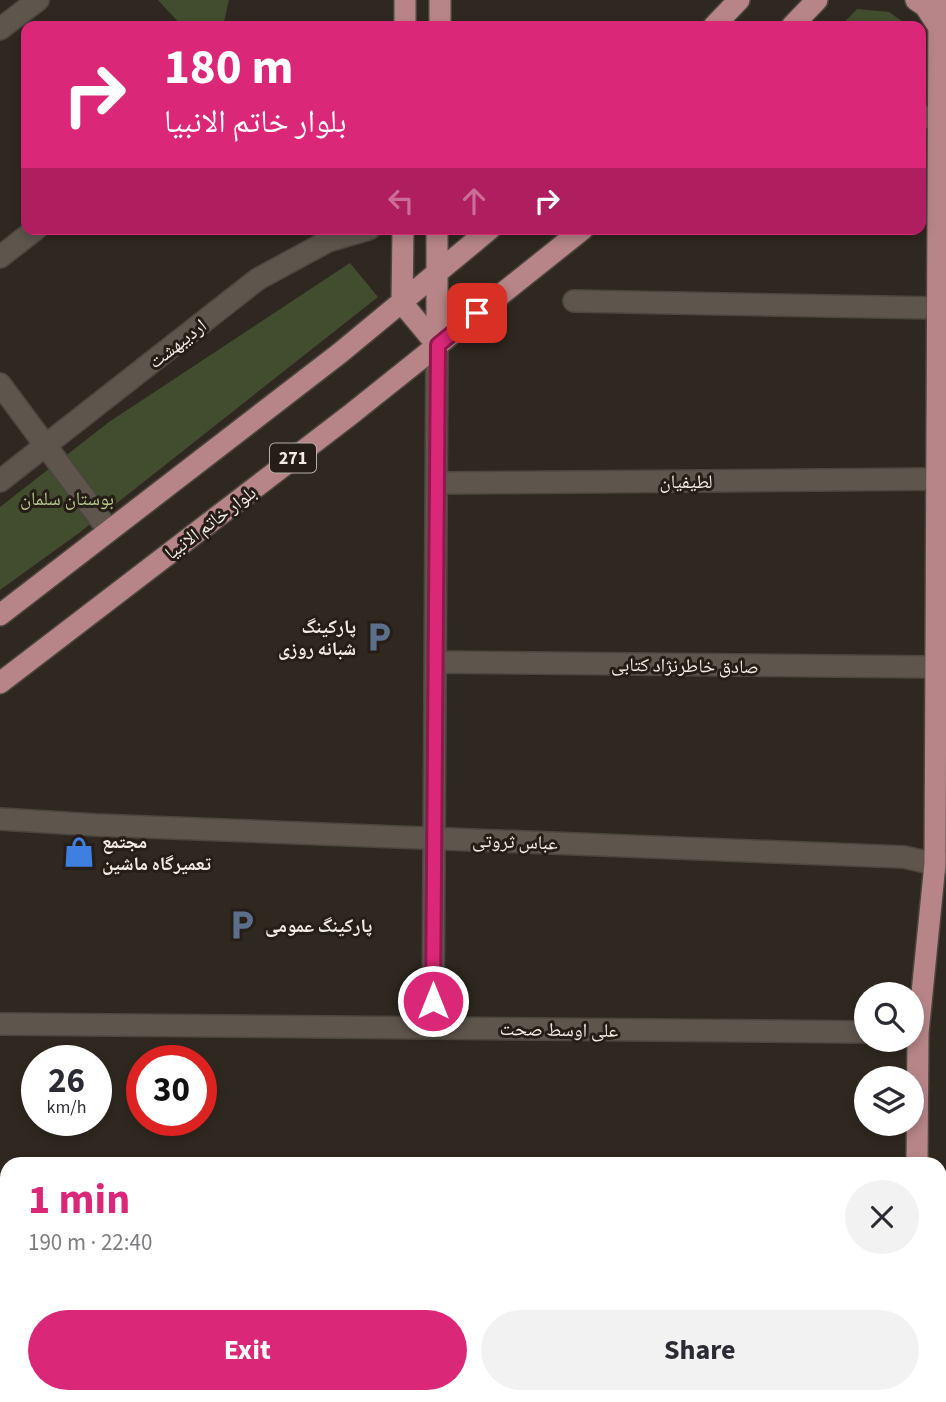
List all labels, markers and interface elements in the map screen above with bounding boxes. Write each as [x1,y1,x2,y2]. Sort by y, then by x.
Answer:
text: 180 m [164,33,293,103]
icon: right [49,49,140,140]
text: بلوار خاتم الانبیا [164,99,347,145]
icon: left [382,182,420,220]
icon: ahead [455,182,493,220]
icon: right [528,182,566,220]
pin [447,283,507,343]
icon: arrive [458,294,496,332]
street label: اردیبهشت [143,313,213,375]
road number: 271 [270,444,316,472]
street label: لطیفیان [660,469,712,496]
street label: بلوار خاتم الانبیا [159,480,262,567]
park label: بوستان سلمان [20,486,114,513]
place label: پارکینگ شبانه روزی [278,614,356,663]
parking icon: پارکینگ شبانه روزی [362,620,396,654]
street label: صادق خاطرنژاد کتابی [611,652,759,681]
street label: عباس ثروتی [472,828,559,857]
place label: مجتمع تعمیرگاه ماشین [102,829,212,878]
shop icon: مجتمع تعمیرگاه ماشین [62,835,96,869]
parking icon: پارکینگ عمومی [225,908,259,942]
place label: پارکینگ عمومی [265,913,373,940]
position arrow [396,964,470,1038]
map controls [854,982,924,1136]
button: search [854,982,924,1052]
street label: علی اوسط صحت [499,1016,619,1045]
speed limit sign: 30 [126,1045,217,1136]
text: 26 [48,1056,85,1106]
button: layers [854,1066,924,1136]
text: km/h [47,1095,86,1120]
text: 1 min [28,1170,130,1230]
button: close [845,1180,919,1254]
text: 190 m · 22:40 [28,1226,152,1259]
button: Exit [28,1310,467,1390]
button: Share [481,1310,919,1390]

